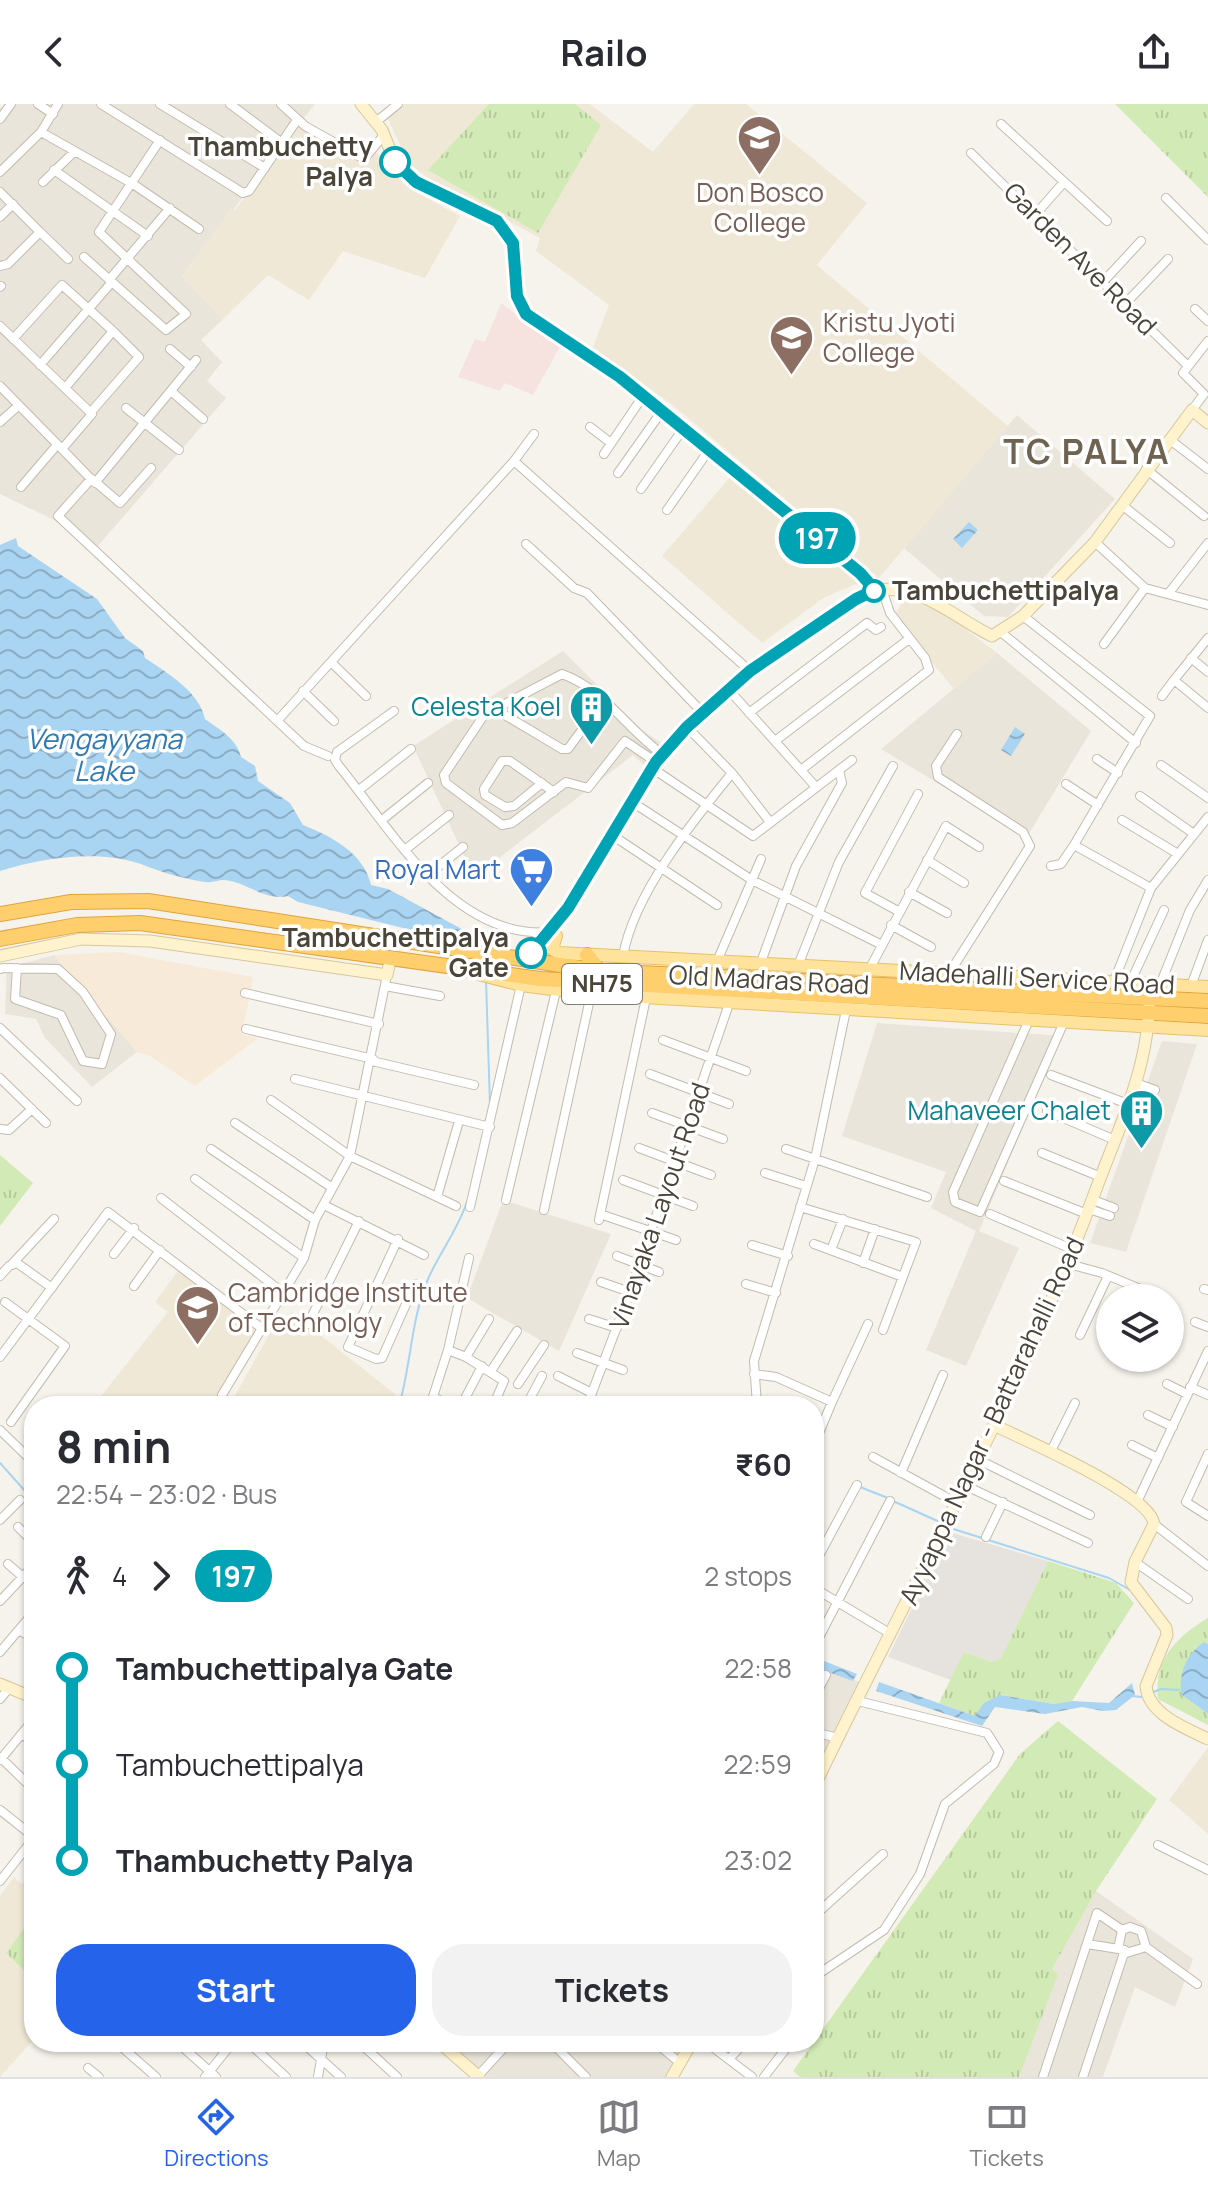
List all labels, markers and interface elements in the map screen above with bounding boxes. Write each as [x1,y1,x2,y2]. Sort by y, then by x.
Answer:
text: Railo [561,28,647,77]
icon: back [32,30,76,74]
icon: share [1132,30,1176,74]
school or university icon: Don Bosco College [736,114,784,177]
place label: Thambuchetty Palya [188,128,373,194]
marker: Thambuchetty Palya [380,147,410,177]
place label: Don Bosco College [696,174,824,240]
street label: Garden Ave Road [996,174,1165,343]
place label: Kristu Jyoti College [823,304,956,370]
school or university icon: Kristu Jyoti College [768,314,816,377]
district label: TC PALYA [1003,428,1171,474]
line badge: 197 [771,512,863,564]
text: 197 [795,519,839,557]
place label: Tambuchettipalya [892,572,1119,608]
marker: Tambuchettipalya [863,580,885,602]
building icon: Celesta Koel [568,683,616,746]
place label: Celesta Koel [411,688,561,724]
water label: Vengayyana Lake [26,719,183,789]
supermarket icon: Royal Mart [508,846,556,909]
place label: Royal Mart [375,851,501,887]
place label: Tambuchettipalya Gate [282,919,509,985]
marker: Tambuchettipalya Gate [516,938,546,968]
street label: Madehalli Service Road [898,952,1176,1002]
street label: Old Madras Road [668,956,870,1002]
road number: NH75 [562,964,642,1004]
street label: Vinayaka Layout Road [600,1078,718,1334]
building icon: Mahaveer Chalet [1118,1087,1166,1150]
place label: Mahaveer Chalet [908,1092,1111,1128]
street label: Ayyappa Nagar - Battarahalli Road [890,1231,1092,1610]
place label: Cambridge Institute of Technolgy [228,1274,468,1340]
school or university icon: Cambridge Institute of Technolgy [173,1284,221,1347]
map controls [1096,1284,1184,1372]
button: layers [1096,1284,1184,1372]
text: 8 min [56,1416,171,1476]
text: ₹60 [735,1444,792,1485]
text: 22:54 – 23:02 · Bus [56,1476,277,1512]
icon: walk [56,1554,100,1598]
icon: forward [139,1554,183,1598]
text: 197 [211,1557,256,1595]
text: 4 [112,1558,127,1594]
text: 2 stops [704,1558,792,1594]
text: Tambuchettipalya Gate [116,1648,453,1689]
text: 22:58 [724,1650,792,1686]
text: Tambuchettipalya [116,1744,364,1785]
text: 22:59 [723,1746,792,1782]
text: Thambuchetty Palya [116,1840,413,1881]
text: 23:02 [724,1842,792,1878]
button: Start [56,1944,416,2036]
button: Tickets [432,1944,792,2036]
tab: Directions [164,2095,268,2173]
tab: Map [597,2095,641,2173]
tab: Tickets [969,2095,1044,2173]

